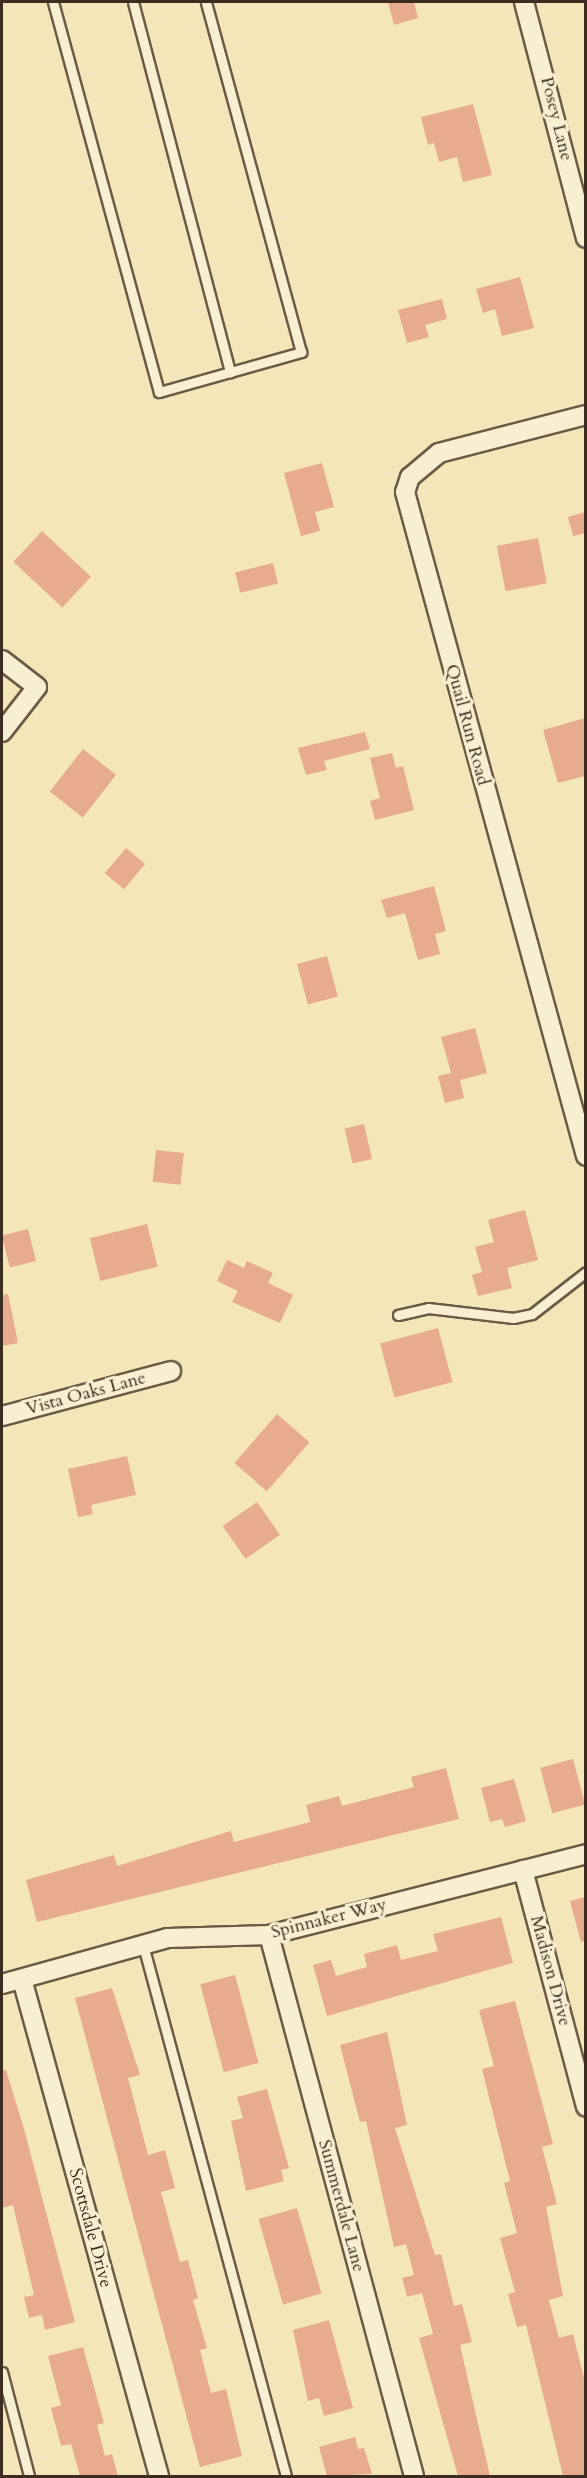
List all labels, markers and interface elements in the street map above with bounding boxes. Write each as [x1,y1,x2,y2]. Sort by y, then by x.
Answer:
street label: Posey Lane [535,75,577,163]
street label: Quail Run Road [440,662,494,788]
street label: Vista Oaks Lane [24,1368,148,1420]
street label: Spinnaker Way [269,1894,389,1944]
street label: Madison Drive [525,1913,575,2029]
street label: Summerdale Lane [313,2137,369,2275]
street label: Scottsdale Drive [64,2166,116,2290]

